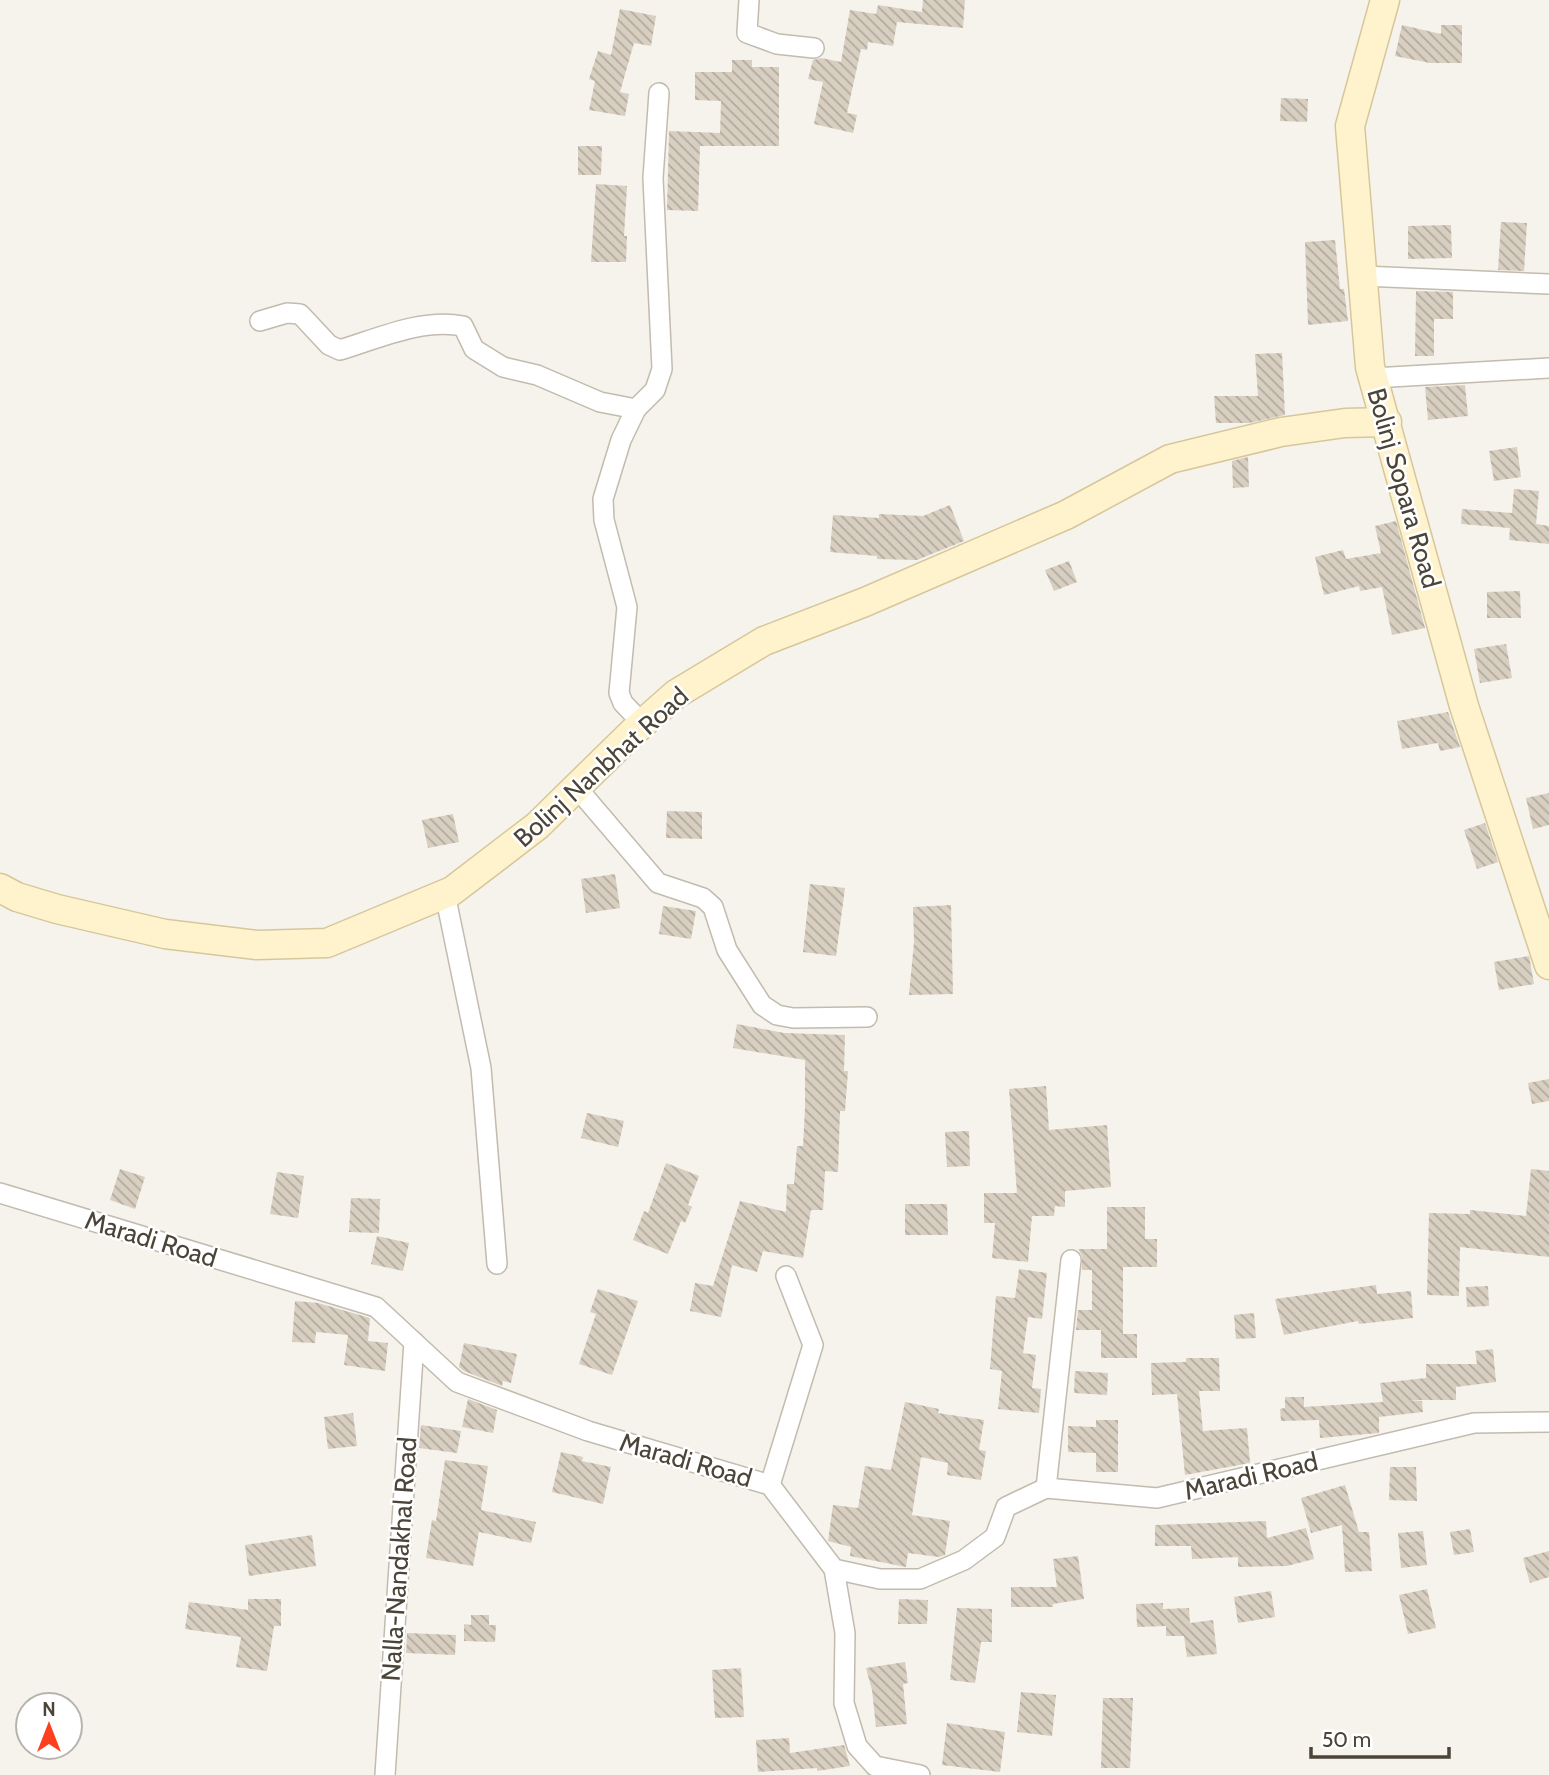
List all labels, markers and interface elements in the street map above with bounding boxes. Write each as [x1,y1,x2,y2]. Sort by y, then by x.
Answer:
street label: Bolinj Sopara Road [1360,384,1448,592]
street label: Bolinj Nanbhat Road [507,680,695,854]
street label: Maradi Road [81,1204,221,1274]
street label: Maradi Road [616,1426,756,1494]
street label: Nalla-Nandakhal Road [374,1436,424,1682]
street label: Maradi Road [1181,1445,1321,1507]
north arrow [14,1691,84,1761]
text: N [42,1698,56,1721]
scale bar [1311,1716,1449,1760]
text: 50 m [1322,1727,1371,1752]

